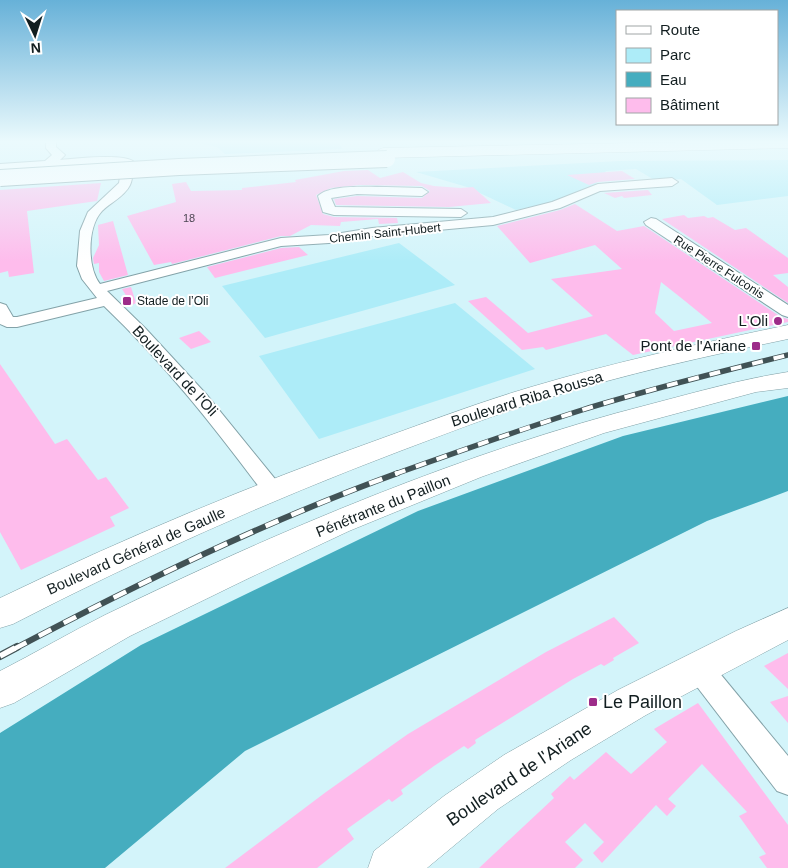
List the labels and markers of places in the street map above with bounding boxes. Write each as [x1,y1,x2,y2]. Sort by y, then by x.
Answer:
place label: Stade de l’Oli [137,294,208,308]
marker: Stade de l’Oli [121,295,133,307]
place label: L'Oli [738,312,768,329]
marker: L'Oli [772,315,784,327]
place label: Pont de l'Ariane [641,337,746,354]
marker: Pont de l'Ariane [750,340,762,352]
place label: Le Paillon [603,692,682,712]
marker: Le Paillon [587,696,599,708]

